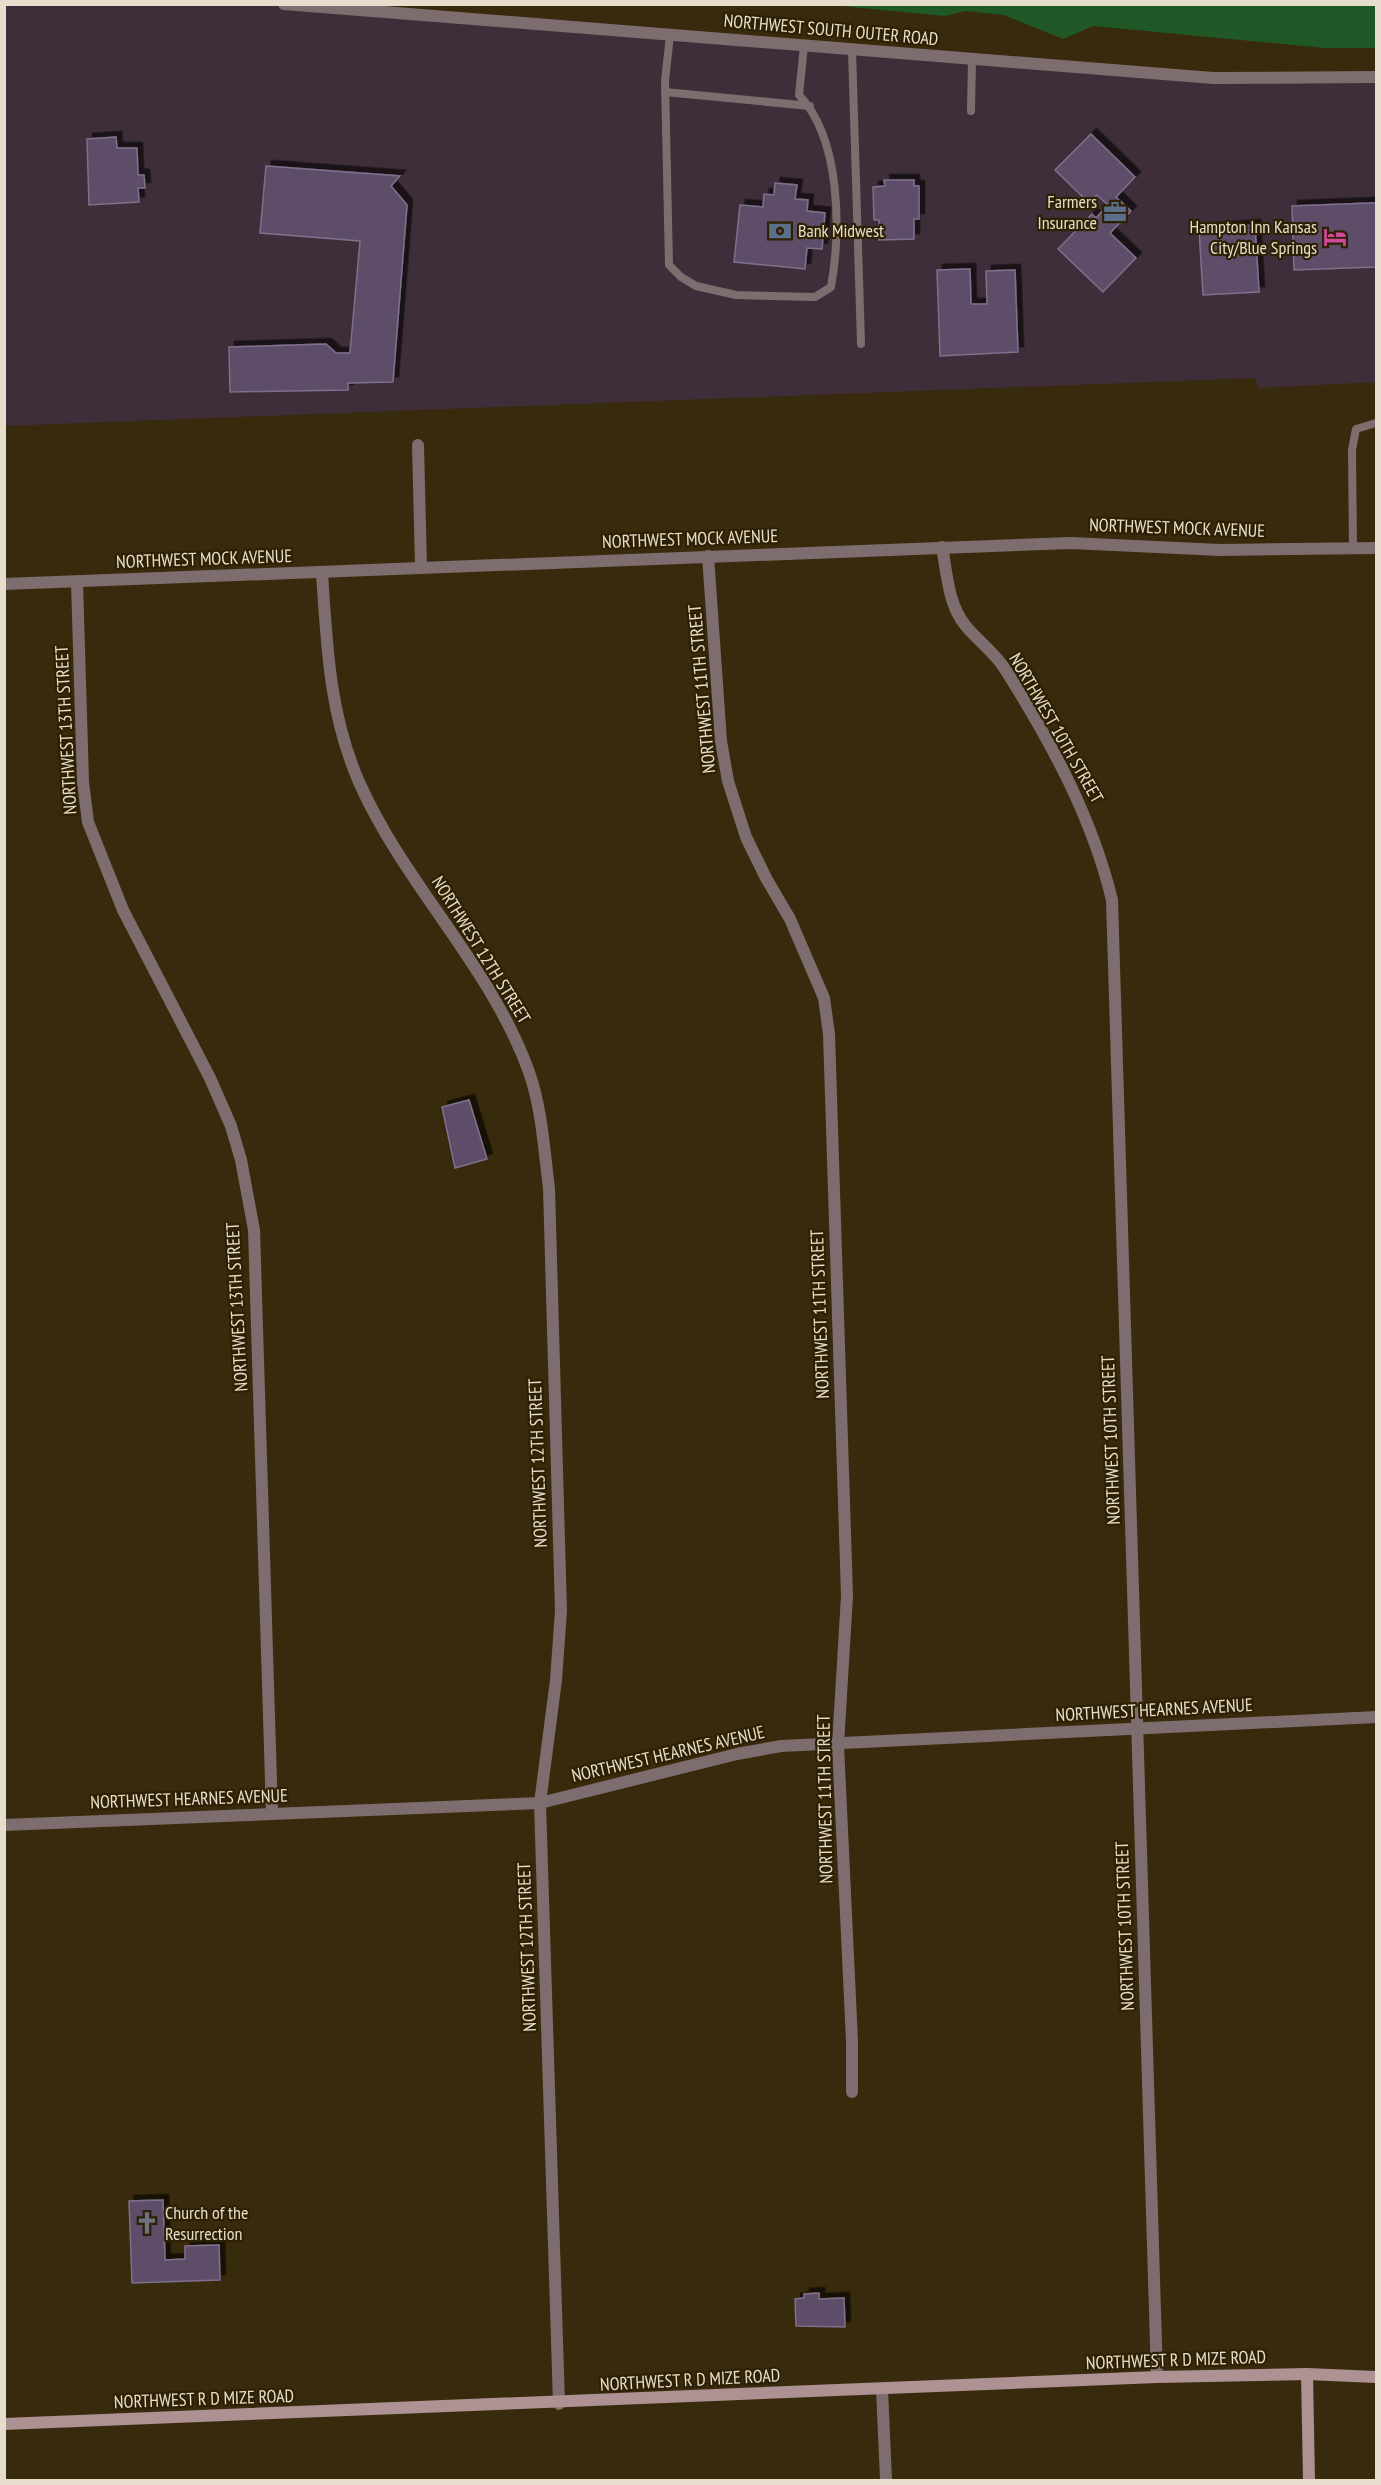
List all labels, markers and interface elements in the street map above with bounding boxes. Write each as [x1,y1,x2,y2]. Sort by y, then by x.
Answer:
street label: NORTHWEST SOUTH OUTER ROAD [723,9,939,50]
place label: Farmers Insurance [1037,190,1097,234]
office icon: Farmers Insurance [1102,199,1128,225]
place label: Hampton Inn Kansas City/Blue Springs [1190,215,1317,259]
bank icon: Bank Midwest [767,218,793,244]
place label: Bank Midwest [798,219,884,242]
hotel icon: Hampton Inn Kansas City/Blue Springs [1322,224,1348,250]
street label: NORTHWEST MOCK AVENUE [1089,513,1265,542]
street label: NORTHWEST MOCK AVENUE [602,524,778,553]
street label: NORTHWEST MOCK AVENUE [116,544,292,573]
street label: NORTHWEST 11TH STREET [683,604,720,774]
street label: NORTHWEST 13TH STREET [50,645,81,815]
street label: NORTHWEST 10TH STREET [1004,649,1109,807]
street label: NORTHWEST 12TH STREET [427,872,536,1028]
street label: NORTHWEST 13TH STREET [221,1222,252,1392]
street label: NORTHWEST 11TH STREET [805,1229,834,1399]
street label: NORTHWEST 10TH STREET [1096,1355,1125,1525]
street label: NORTHWEST 12TH STREET [523,1378,552,1548]
street label: NORTHWEST HEARNES AVENUE [1055,1693,1253,1726]
street label: NORTHWEST 11TH STREET [812,1714,837,1884]
street label: NORTHWEST HEARNES AVENUE [569,1720,767,1787]
street label: NORTHWEST HEARNES AVENUE [90,1784,288,1813]
street label: NORTHWEST 10TH STREET [1110,1841,1139,2011]
street label: NORTHWEST 12TH STREET [512,1862,541,2032]
place label: Church of the Resurrection [165,2201,248,2245]
church icon: Church of the Resurrection [134,2210,160,2236]
street label: NORTHWEST R D MIZE ROAD [1085,2345,1266,2374]
street label: NORTHWEST R D MIZE ROAD [599,2363,781,2396]
street label: NORTHWEST R D MIZE ROAD [113,2384,294,2413]

